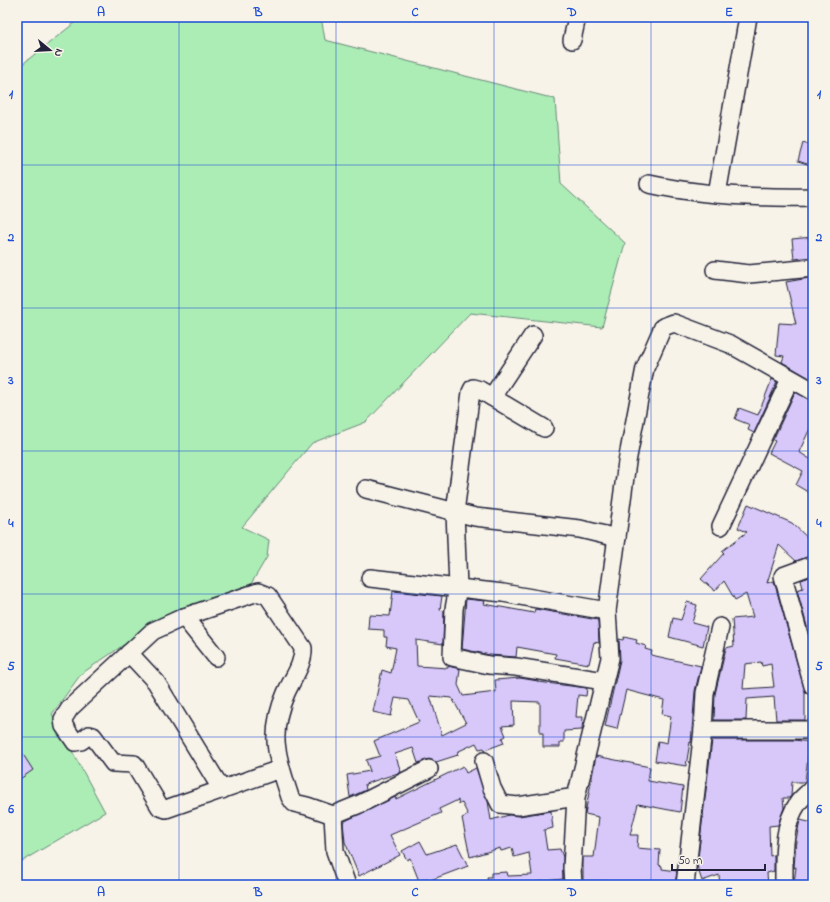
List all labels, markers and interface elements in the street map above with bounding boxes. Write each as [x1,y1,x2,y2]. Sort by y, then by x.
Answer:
text: A [97,3,105,22]
text: B [253,3,263,22]
text: C [411,3,419,22]
text: D [566,3,577,22]
text: E [725,3,733,22]
north arrow [30,30,70,70]
text: N [50,47,67,59]
text: 1 [9,85,14,104]
text: 1 [817,85,822,104]
text: 2 [7,228,15,247]
text: 2 [815,228,823,247]
text: 3 [7,371,14,390]
text: 3 [815,371,822,390]
text: 4 [7,514,14,533]
text: 4 [815,514,822,533]
text: 5 [7,657,15,676]
text: 5 [815,657,823,676]
text: 6 [7,800,14,819]
text: 6 [815,800,822,819]
scale bar [672,846,765,872]
text: 50 m [678,852,702,870]
text: A [97,883,105,902]
text: B [253,883,263,902]
text: C [411,883,419,902]
text: D [566,883,577,902]
text: E [725,883,733,902]

